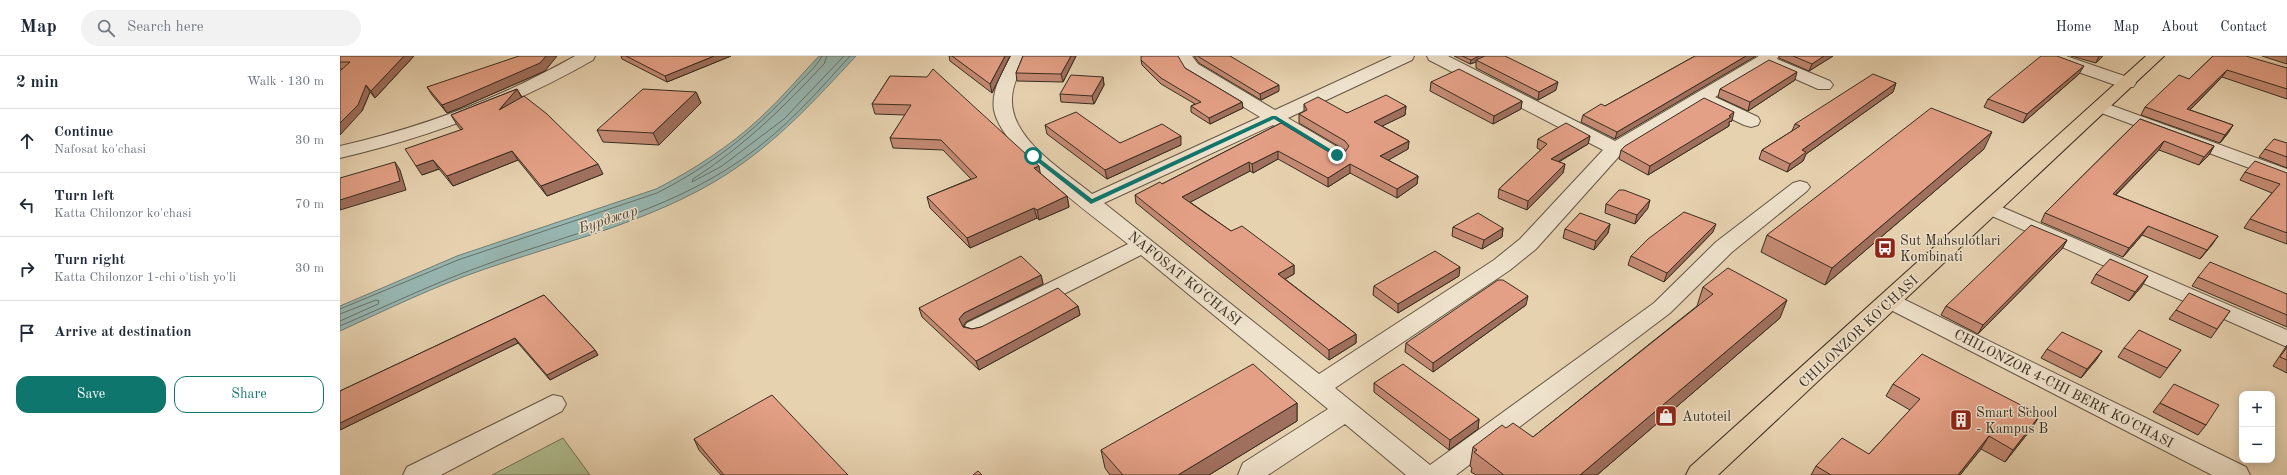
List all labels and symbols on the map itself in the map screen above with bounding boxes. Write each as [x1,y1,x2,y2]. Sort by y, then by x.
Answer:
route end [1328,146,1346,164]
route start [1024,147,1042,165]
water label: Бурджар [576,204,640,237]
street label: NAFOSAT KO'CHASI [1125,229,1243,328]
place label: Sut Mahsulotlari Kombinati [1900,234,2001,264]
bus stop icon: Sut Mahsulotlari Kombinati [1872,235,1898,261]
street label: CHILONZOR KO'CHASI [1796,273,1921,390]
street label: CHILONZOR 4-CHI BERK KO'CHASI [1952,327,2176,451]
shop icon: Autoteil [1653,403,1679,429]
place label: Smart School - Kampus B [1976,406,2058,436]
building icon: Smart School - Kampus B [1948,407,1974,433]
place label: Autoteil [1682,410,1731,424]

